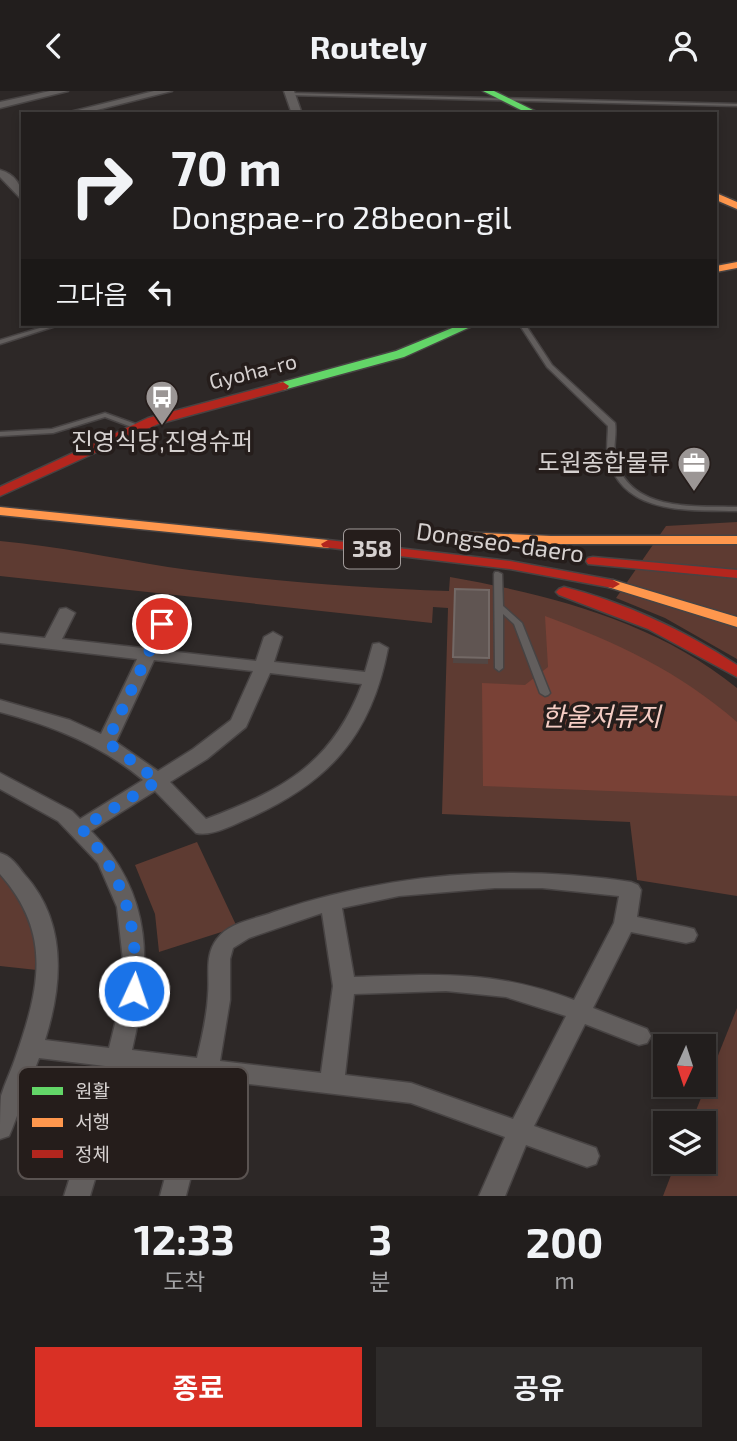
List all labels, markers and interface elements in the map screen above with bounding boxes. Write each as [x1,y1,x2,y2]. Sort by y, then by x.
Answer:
icon: back [35,27,73,65]
text: Routely [310,27,427,65]
icon: person [664,27,702,65]
text: 70 m [171,137,282,196]
icon: right [56,140,147,231]
text: Dongpae-ro 28beon-gil [171,197,512,235]
icon: left [142,273,180,311]
text: 그다음 [56,278,128,309]
street label: Gyoha-ro [206,348,299,393]
bus stop icon: 진영식당,진영슈퍼 [143,378,181,427]
place label: 진영식당,진영슈퍼 [71,426,253,455]
office icon: 도원종합물류 [675,444,713,493]
place label: 도원종합물류 [538,447,670,476]
street label: Dongseo-daero [414,515,586,568]
road number: 358 [344,529,400,569]
pin [132,594,192,654]
icon: arrive [143,605,181,643]
water label: 한울저류지 [541,700,663,731]
position arrow [97,954,171,1028]
north arrow [653,1034,716,1097]
map controls [653,1034,716,1174]
legend [18,1067,248,1179]
text: 원활 [75,1079,110,1102]
text: 서행 [75,1110,110,1133]
button: layers [653,1111,716,1174]
text: 정체 [75,1142,110,1165]
text: 12:33 [134,1213,235,1263]
text: 3 [368,1213,392,1263]
text: 200 [526,1216,603,1266]
text: m [554,1266,575,1294]
text: 도착 [163,1267,205,1295]
text: 분 [370,1267,391,1295]
button: 종료 [35,1347,362,1427]
button: 공유 [376,1347,702,1427]

